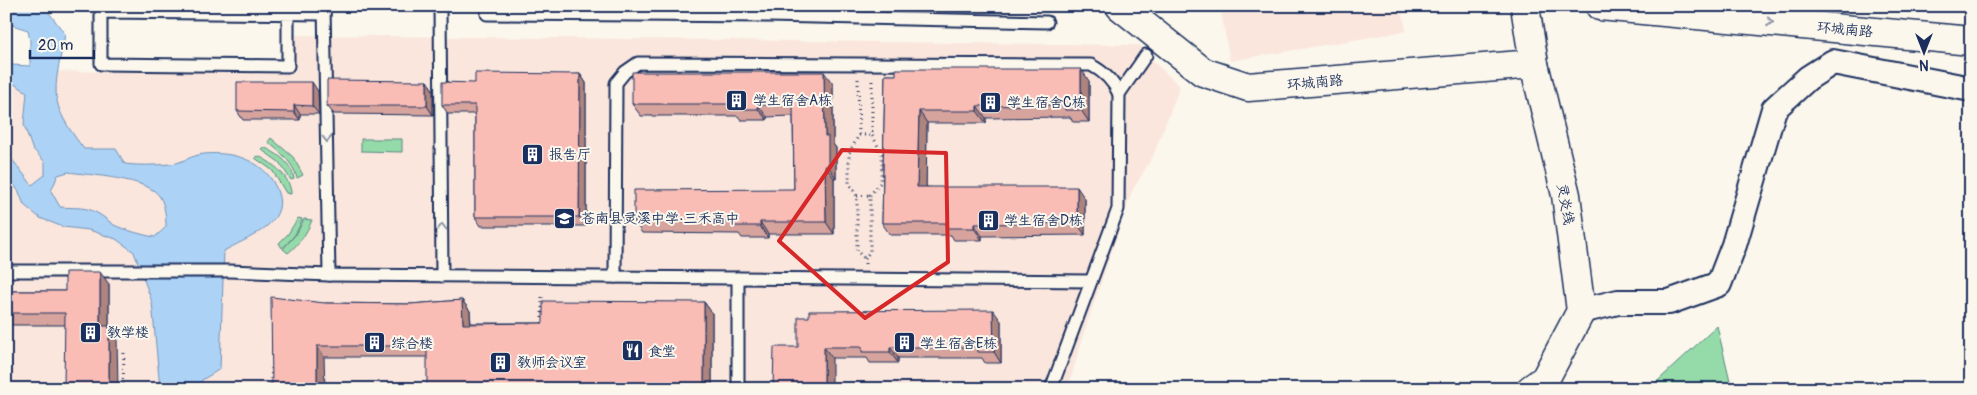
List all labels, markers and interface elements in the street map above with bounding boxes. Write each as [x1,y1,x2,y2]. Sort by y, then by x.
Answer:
one-way arrow [1767,17,1775,28]
street label: 环城南路 [1816,19,1874,40]
scale bar [30,28,94,60]
north arrow [1900,28,1950,78]
text: 20 m [38,36,73,55]
text: N [1919,56,1929,73]
street label: 环城南路 [1286,72,1344,93]
building icon: 学生宿舍A栋 [725,88,749,112]
building icon: 学生宿舍C栋 [979,90,1003,114]
place label: 学生宿舍A栋 [753,92,832,109]
place label: 学生宿舍C栋 [1007,94,1086,111]
one-way arrow [322,136,332,144]
building icon: 报告厅 [521,142,545,166]
place label: 报告厅 [549,146,591,163]
street label: 灵炎线 [1553,182,1578,226]
school or university icon: 苍南县灵溪中学·三禾高中 [553,206,577,230]
building icon: 学生宿舍D栋 [976,208,1000,232]
place label: 苍南县灵溪中学·三禾高中 [581,210,740,227]
place label: 学生宿舍D栋 [1004,212,1083,229]
one-way arrow [437,223,447,231]
building icon: 教学楼 [79,320,103,344]
place label: 教学楼 [107,324,149,341]
building icon: 综合楼 [363,331,387,355]
building icon: 学生宿舍E栋 [892,331,916,355]
place label: 综合楼 [391,335,433,352]
place label: 学生宿舍E栋 [920,335,997,352]
restaurant icon: 食堂 [620,339,644,363]
place label: 食堂 [648,343,676,360]
building icon: 教师会议室 [489,350,513,374]
place label: 教师会议室 [517,354,587,371]

